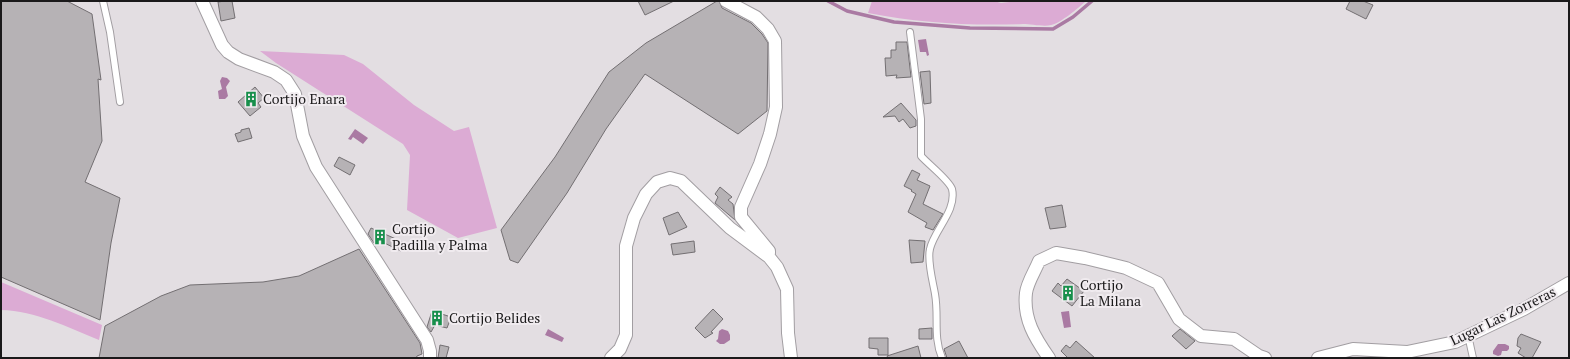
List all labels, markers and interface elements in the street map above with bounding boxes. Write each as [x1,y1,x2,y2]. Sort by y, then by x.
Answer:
place label: Cortijo Enara [263,89,345,108]
building icon: Cortijo Enara [242,90,260,108]
place label: Cortijo Padilla y Palma [392,219,488,254]
building icon: Cortijo Padilla y Palma [371,228,389,246]
place label: Cortijo La Milana [1080,275,1141,310]
street label: Lugar Las Zorreras [1447,282,1559,349]
building icon: Cortijo La Milana [1059,284,1077,302]
place label: Cortijo Belides [449,308,540,327]
building icon: Cortijo Belides [428,309,446,327]

